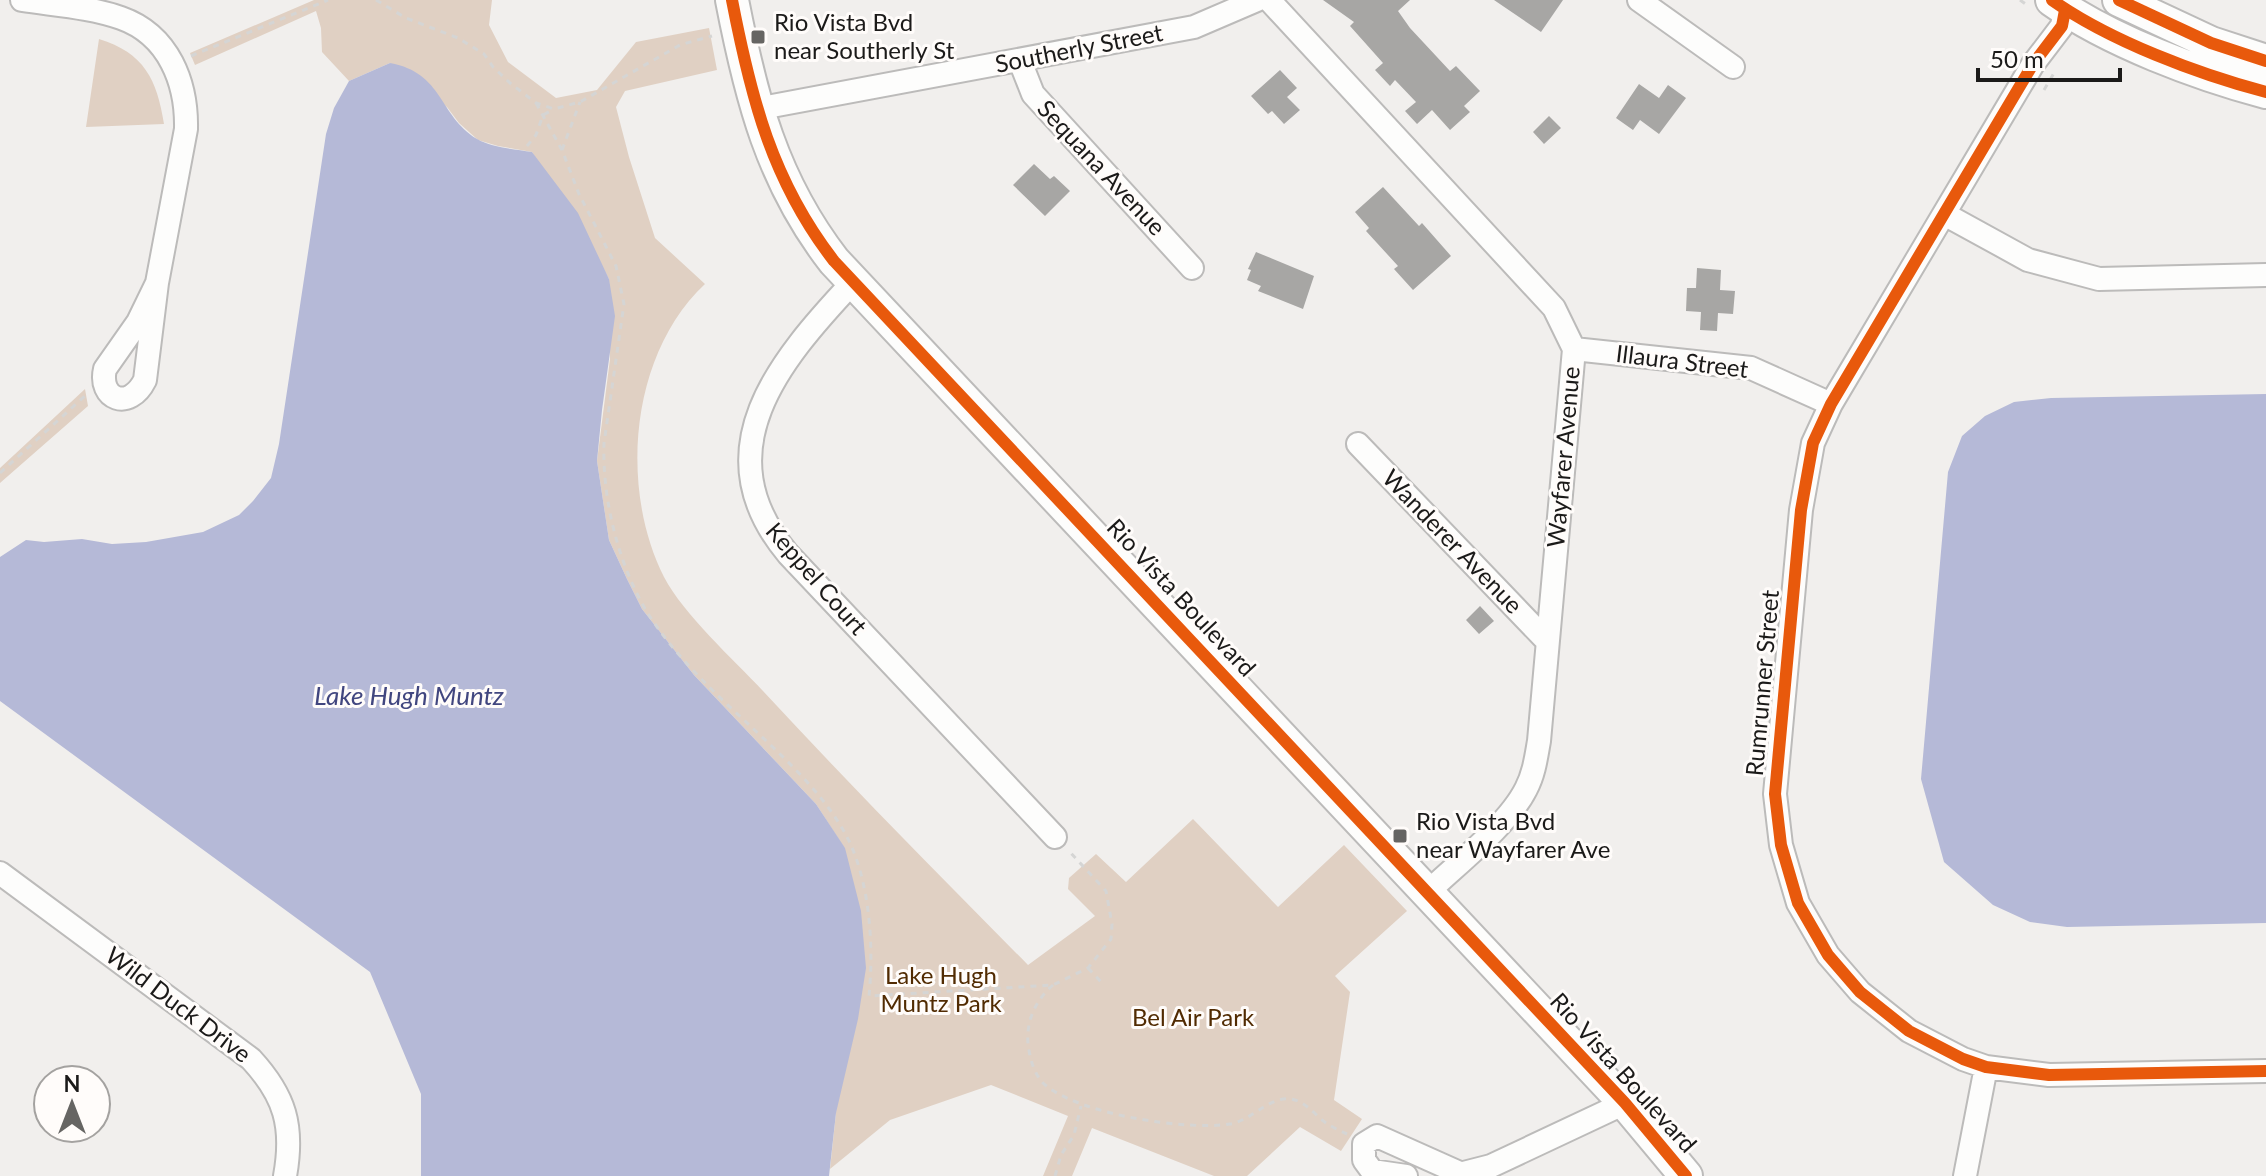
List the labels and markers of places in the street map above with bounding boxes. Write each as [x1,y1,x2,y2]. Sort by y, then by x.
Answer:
place label: Rio Vista Bvd near Southerly St [774,7,955,64]
marker: Rio Vista Bvd near Southerly St [749,28,767,46]
place label: Rio Vista Bvd near Wayfarer Ave [1416,806,1610,863]
marker: Rio Vista Bvd near Wayfarer Ave [1391,827,1409,845]

